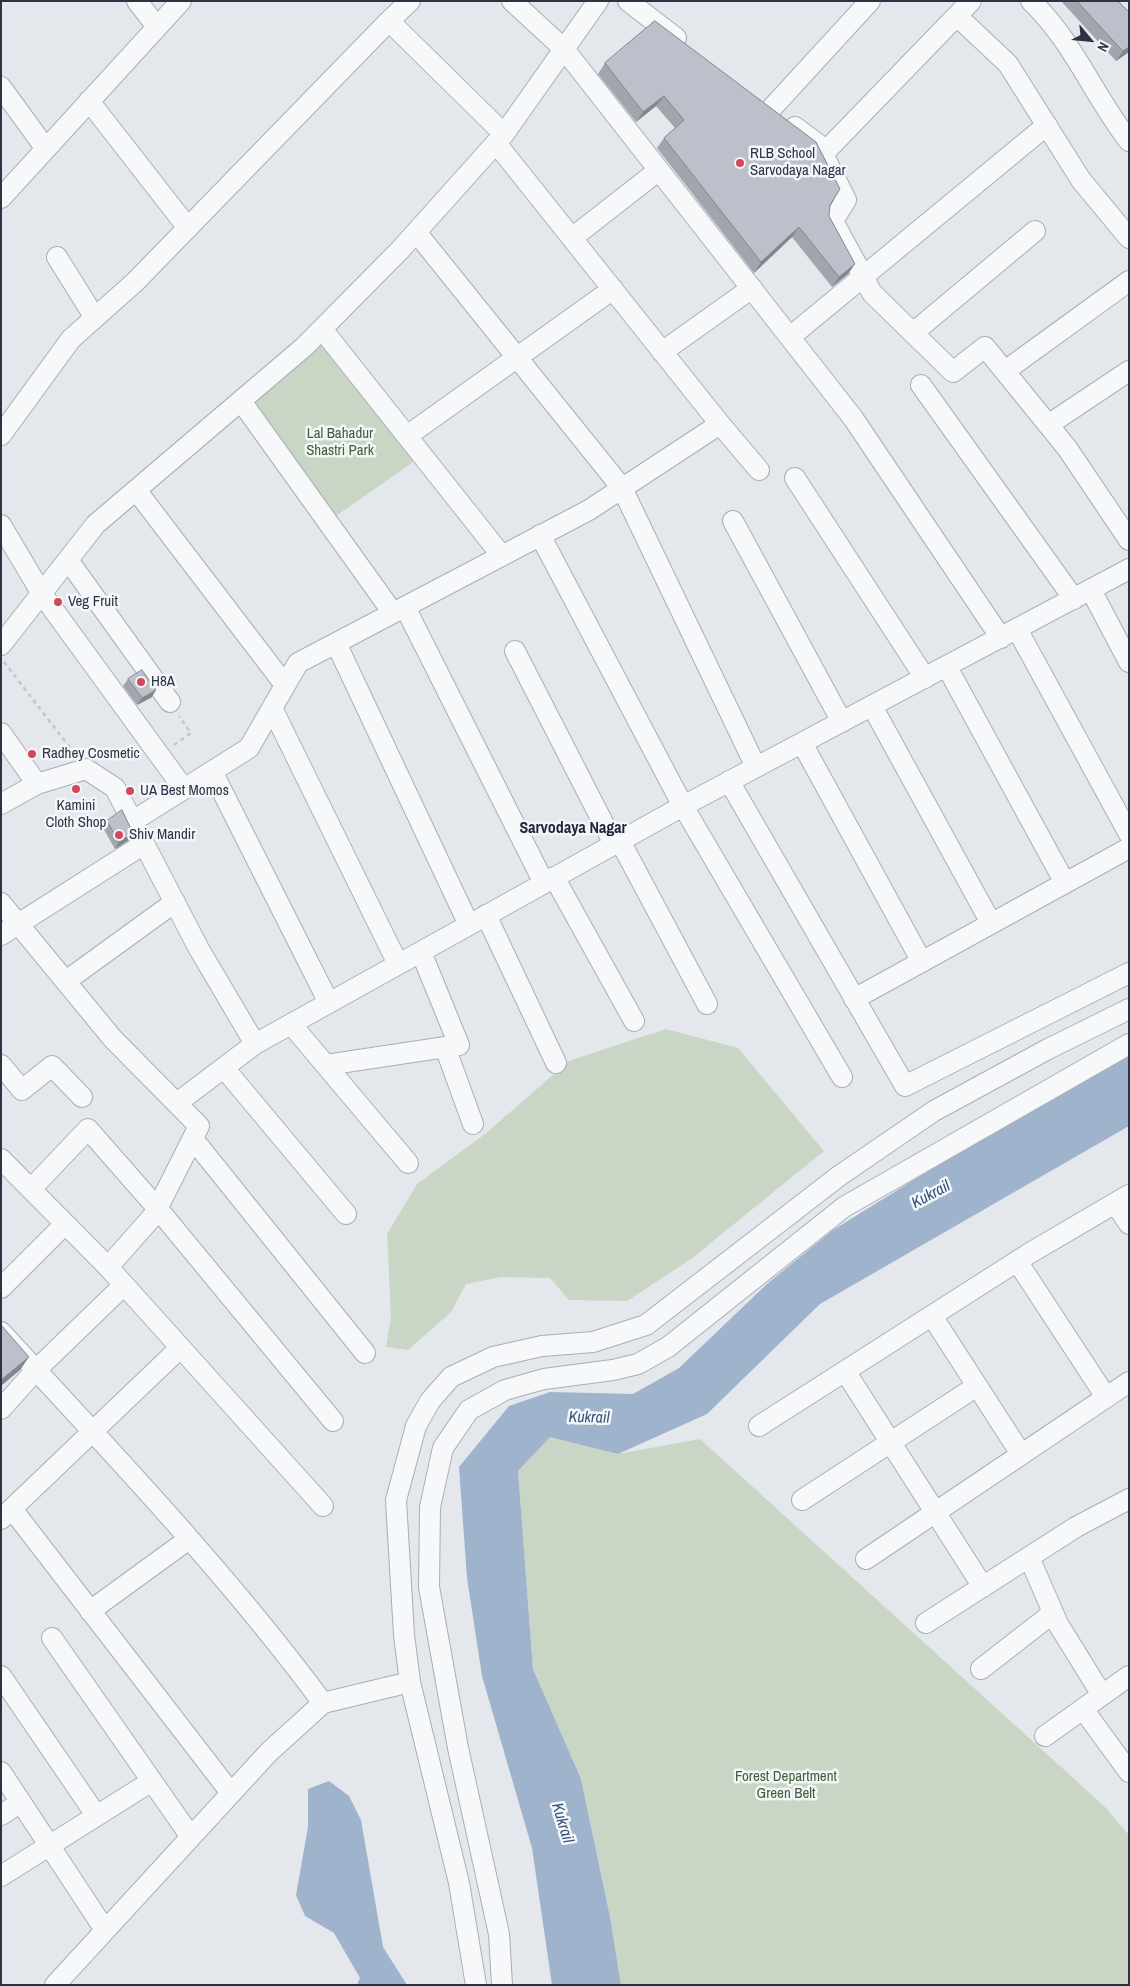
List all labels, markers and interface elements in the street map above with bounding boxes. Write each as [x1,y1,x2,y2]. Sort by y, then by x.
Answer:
north arrow [1065,15,1115,65]
text: N [1093,39,1113,55]
place label: RLB School Sarvodaya Nagar [750,145,846,180]
marker: RLB School Sarvodaya Nagar [734,157,746,169]
park label: Lal Bahadur Shastri Park [306,425,374,460]
place label: Veg Fruit [68,593,118,611]
marker: Veg Fruit [52,596,64,608]
place label: H8A [151,673,175,691]
marker: H8A [135,676,147,688]
place label: Radhey Cosmetic [42,745,140,763]
marker: Radhey Cosmetic [26,748,38,760]
place label: UA Best Momos [140,782,229,800]
marker: Kamini Cloth Shop [70,783,82,795]
marker: UA Best Momos [124,785,136,797]
place label: Kamini Cloth Shop [46,797,106,832]
district label: Sarvodaya Nagar [519,819,627,839]
place label: Shiv Mandir [129,826,195,844]
marker: Shiv Mandir [113,829,125,841]
water label: Kukrail [908,1177,954,1213]
water label: Kukrail [568,1408,610,1428]
park label: Forest Department Green Belt [735,1768,837,1803]
water label: Kukrail [547,1801,577,1845]

